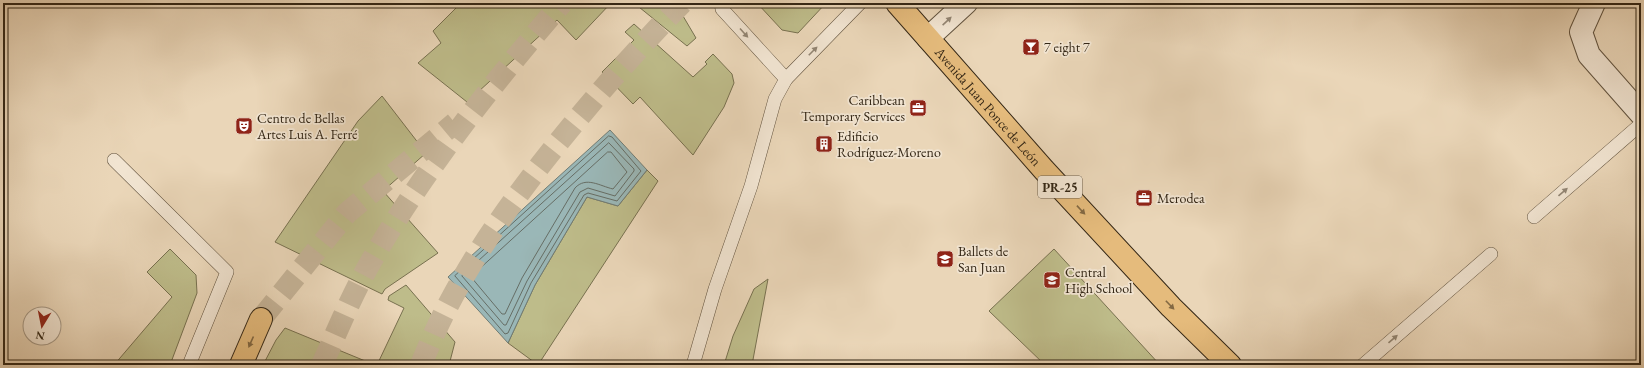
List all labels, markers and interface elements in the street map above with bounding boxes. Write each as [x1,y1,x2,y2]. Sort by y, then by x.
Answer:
one-way arrow [942,16,952,25]
one-way arrow [740,28,749,39]
bar icon: 7 eight 7 [1021,37,1041,57]
place label: 7 eight 7 [1044,38,1090,56]
street label: Avenida Juan Ponce de León [930,43,1046,170]
one-way arrow [808,47,818,56]
place label: Caribbean Temporary Services [801,91,906,125]
office icon: Caribbean Temporary Services [908,98,928,118]
place label: Centro de Bellas Artes Luis A. Ferré [256,109,358,143]
theatre icon: Centro de Bellas Artes Luis A. Ferré [234,116,254,136]
place label: Edificio Rodríguez-Moreno [837,127,941,161]
building icon: Edificio Rodríguez-Moreno [814,134,834,154]
road number: PR-25 [1038,176,1082,198]
one-way arrow [1558,187,1569,196]
office icon: Merodea [1134,188,1154,208]
place label: Merodea [1157,189,1205,207]
one-way arrow [1076,205,1085,214]
place label: Ballets de San Juan [958,242,1009,276]
school or university icon: Ballets de San Juan [935,249,955,269]
place label: Central High School [1065,263,1133,297]
school or university icon: Central High School [1042,270,1062,290]
one-way arrow [1165,300,1175,310]
north arrow [22,306,62,346]
text: N [35,328,46,344]
one-way arrow [1387,335,1398,344]
one-way arrow [248,336,254,348]

